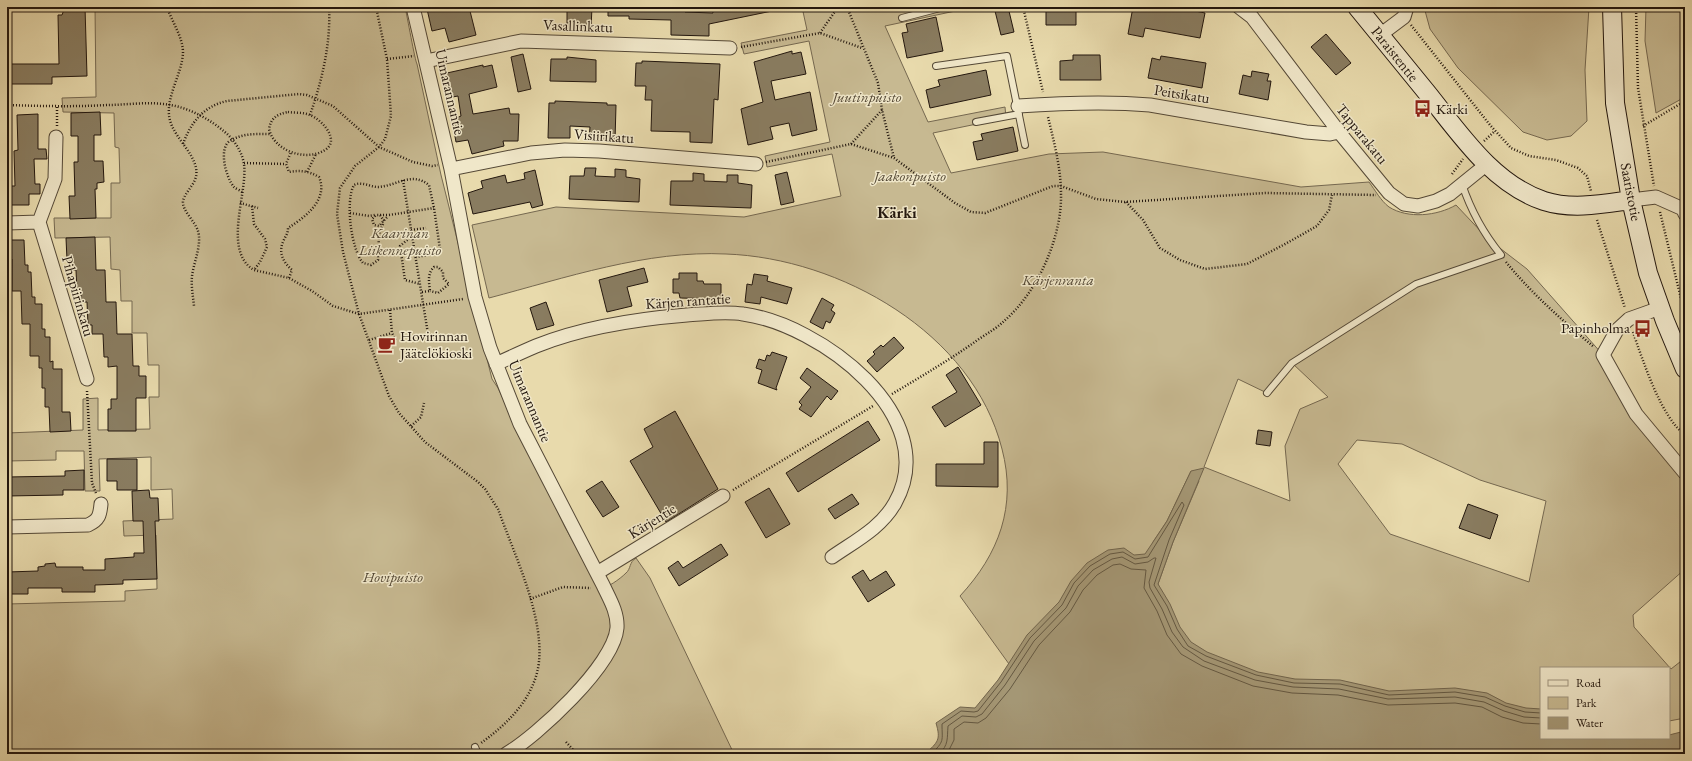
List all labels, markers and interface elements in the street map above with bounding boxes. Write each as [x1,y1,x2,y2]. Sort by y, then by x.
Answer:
street label: Vasallinkatu [543,15,613,36]
street label: Paraistentie [1367,22,1424,85]
street label: Uimarannantie [431,47,470,137]
street label: Peitsikatu [1153,80,1211,107]
park label: Juutinpuisto [830,87,902,106]
bus stop icon: Kärki [1413,99,1433,119]
place label: Kärki [1436,99,1468,118]
street label: Tapparakatu [1332,100,1393,168]
street label: Visiirikatu [573,124,635,147]
street label: Saaristotie [1617,161,1646,223]
park label: Jaakonpuisto [871,166,946,185]
district label: Kärki [877,202,917,223]
park label: Kaarinan Liikennepuisto [358,223,442,259]
street label: Pihapiirinkatu [58,253,99,338]
park label: Kärjenranta [1021,270,1094,289]
street label: Kärjen rantatie [645,288,731,313]
place label: Papinholma [1561,318,1630,337]
bus stop icon: Papinholma [1633,318,1653,338]
place label: Hovirinnan Jäätelökioski [398,326,472,362]
cafe icon: Hovirinnan Jäätelökioski [377,335,397,355]
street label: Uimarannantie [505,357,556,445]
street label: Kärjentie [624,499,679,543]
park label: Hovipuisto [362,567,423,586]
legend [1540,667,1670,739]
text: Road [1576,675,1602,691]
text: Park [1576,695,1597,711]
text: Water [1576,715,1603,731]

